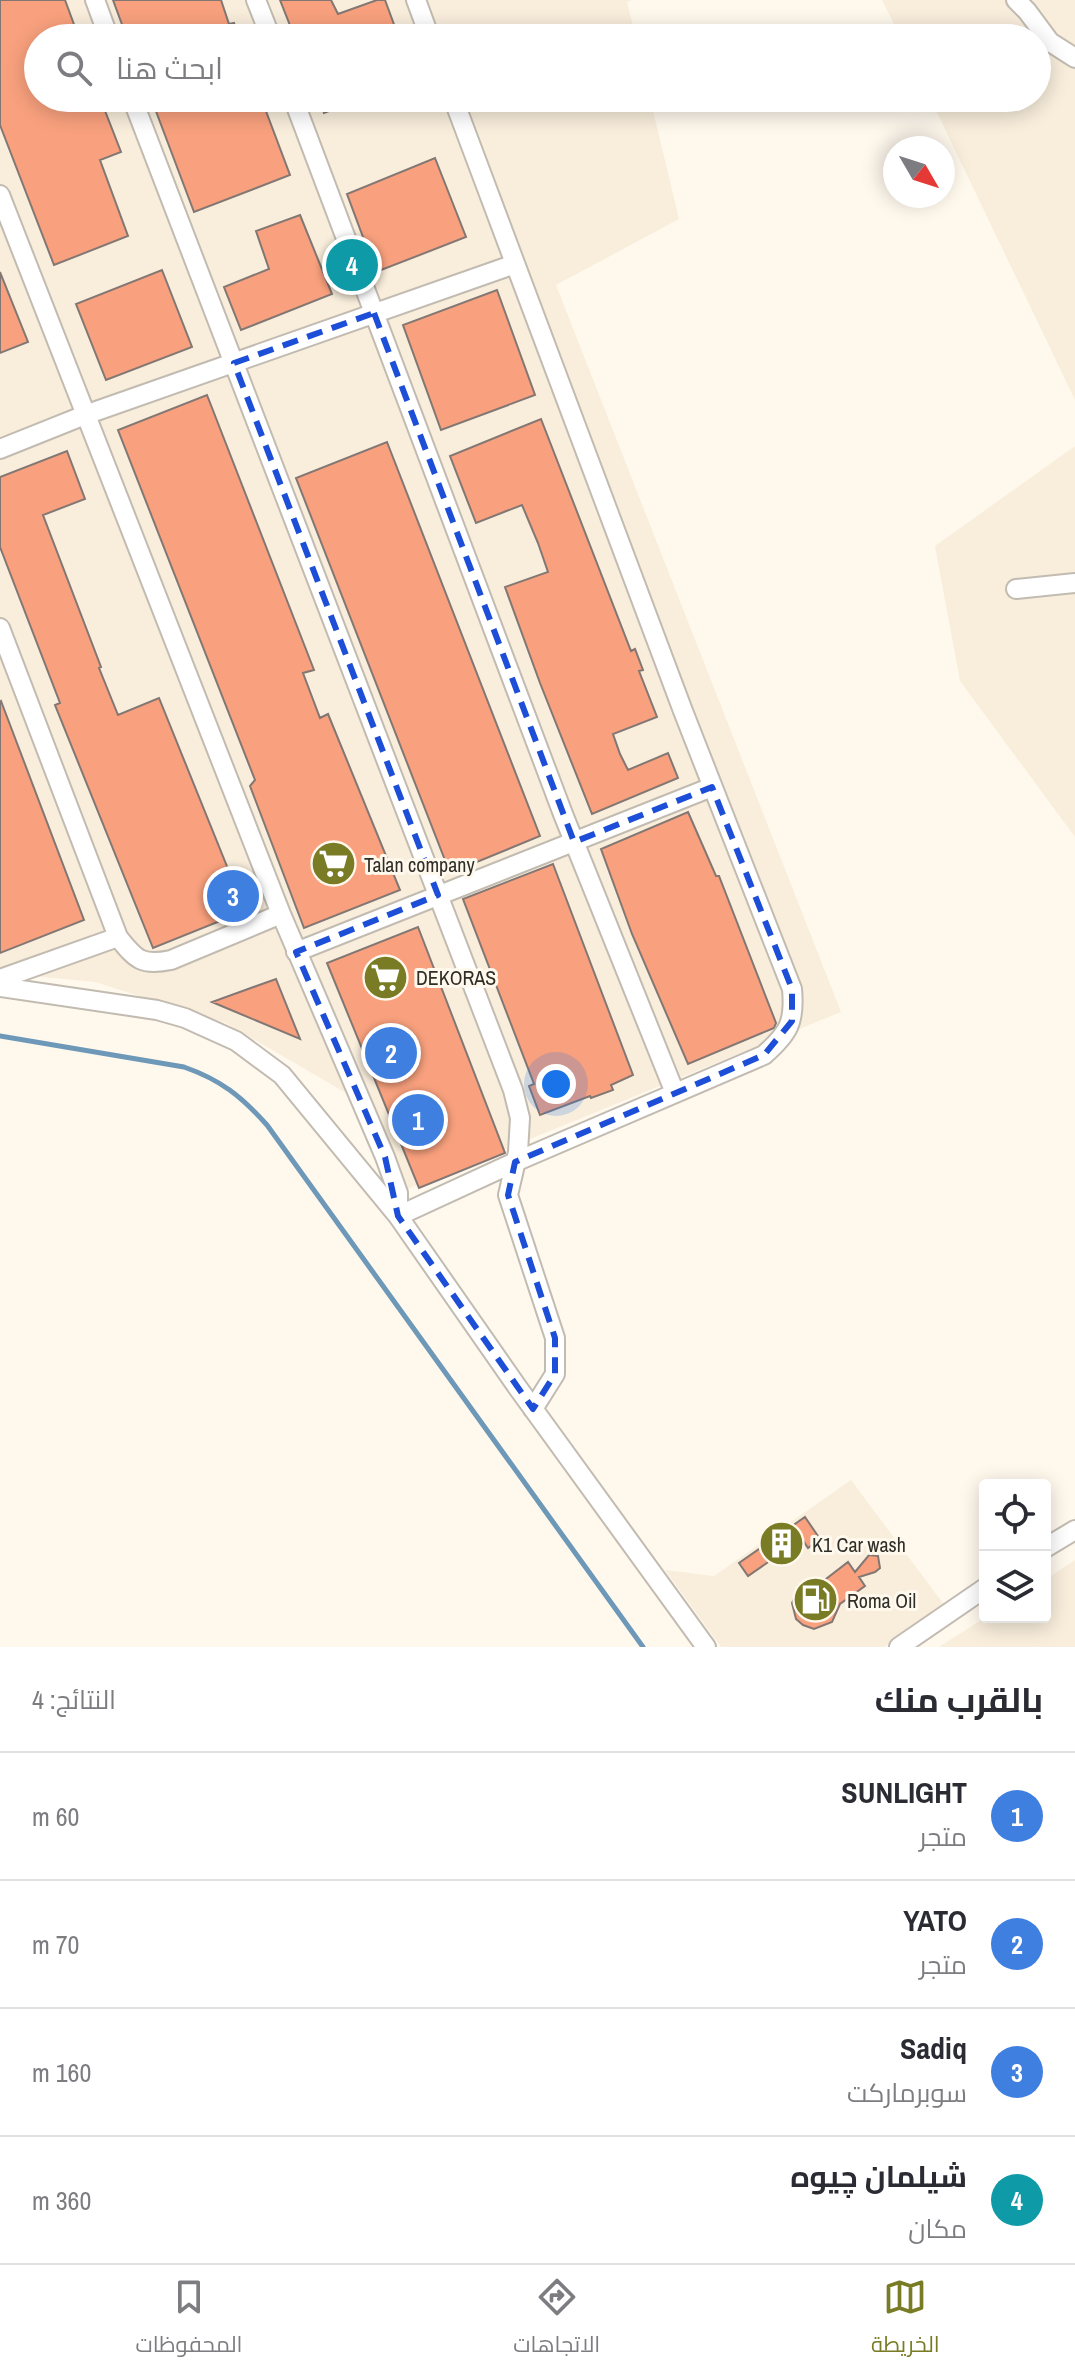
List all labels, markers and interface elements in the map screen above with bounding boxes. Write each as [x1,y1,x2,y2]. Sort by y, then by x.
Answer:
search box [24,24,1051,112]
icon: search [52,46,96,90]
text: ابحث هنا [116,48,223,88]
north arrow [883,136,955,208]
pin: 4 [326,235,378,295]
supermarket icon: Talan company [309,840,357,888]
place label: Talan company [364,851,475,878]
pin: 3 [207,866,259,926]
supermarket icon: DEKORAS [361,953,409,1001]
place label: DEKORAS [416,964,496,991]
pin: 2 [365,1023,417,1083]
your location [536,1064,576,1104]
pin: 1 [392,1090,444,1150]
map controls [979,1479,1051,1623]
button: locate [979,1479,1051,1551]
building icon: K1 Car wash [757,1520,805,1568]
place label: K1 Car wash [812,1531,906,1558]
button: layers [979,1551,1051,1623]
fuel station icon: Roma Oil [792,1576,840,1624]
place label: Roma Oil [847,1587,916,1614]
text: بالقرب منك [875,1677,1043,1723]
text: النتائج: 4 [32,1682,116,1717]
text: SUNLIGHT [841,1772,967,1812]
text: 60 m [32,1799,79,1834]
text: 1 [1011,1799,1023,1834]
text: متجر [919,1819,967,1854]
text: YATO [903,1900,967,1940]
text: 70 m [32,1927,79,1962]
text: 2 [1011,1927,1023,1962]
text: متجر [919,1947,967,1982]
text: Sadiq [900,2028,967,2068]
text: 160 m [32,2055,91,2090]
text: 3 [1011,2055,1023,2090]
text: سوبرماركت [847,2075,967,2110]
text: شيلمان چیوه [791,2156,967,2196]
text: 360 m [32,2183,91,2218]
text: 4 [1011,2183,1023,2218]
text: مكان [908,2211,967,2246]
tab: المحفوظات [135,2275,242,2365]
tab: الاتجاهات [513,2275,600,2365]
tab: الخريطة [871,2275,940,2365]

